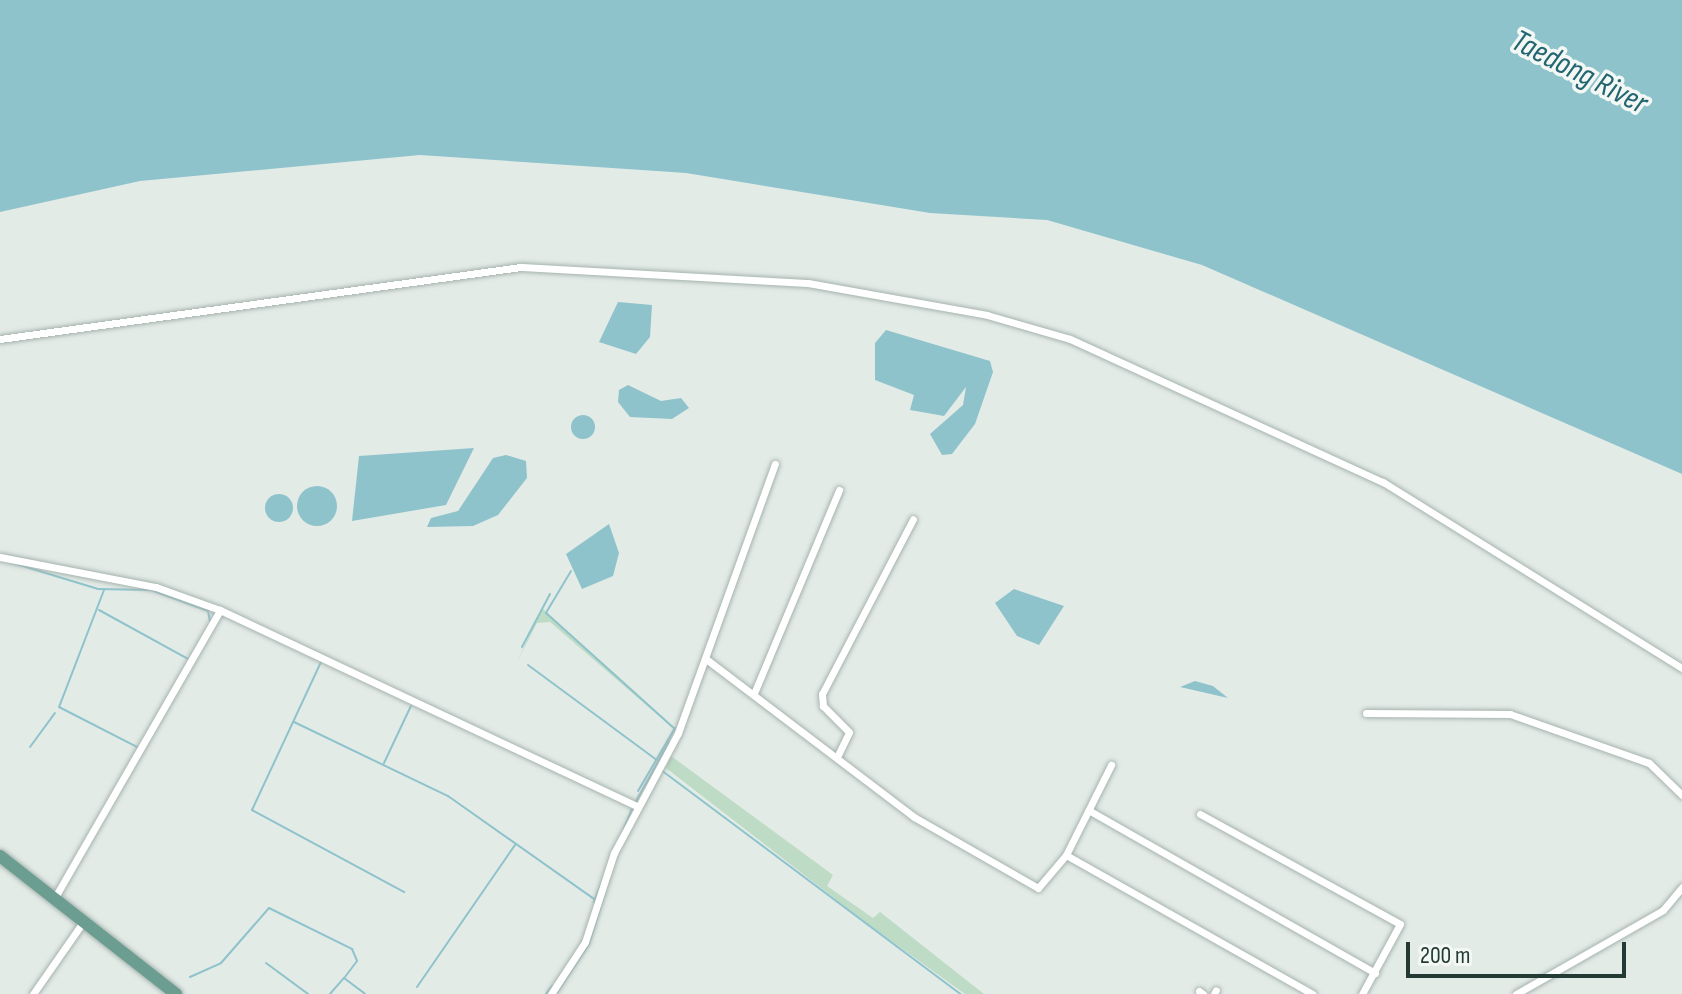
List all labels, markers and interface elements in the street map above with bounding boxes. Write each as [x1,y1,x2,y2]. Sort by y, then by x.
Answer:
water label: Taedong River [1505,22,1653,124]
scale bar [1410,926,1630,976]
text: 200 m [1420,941,1471,970]

